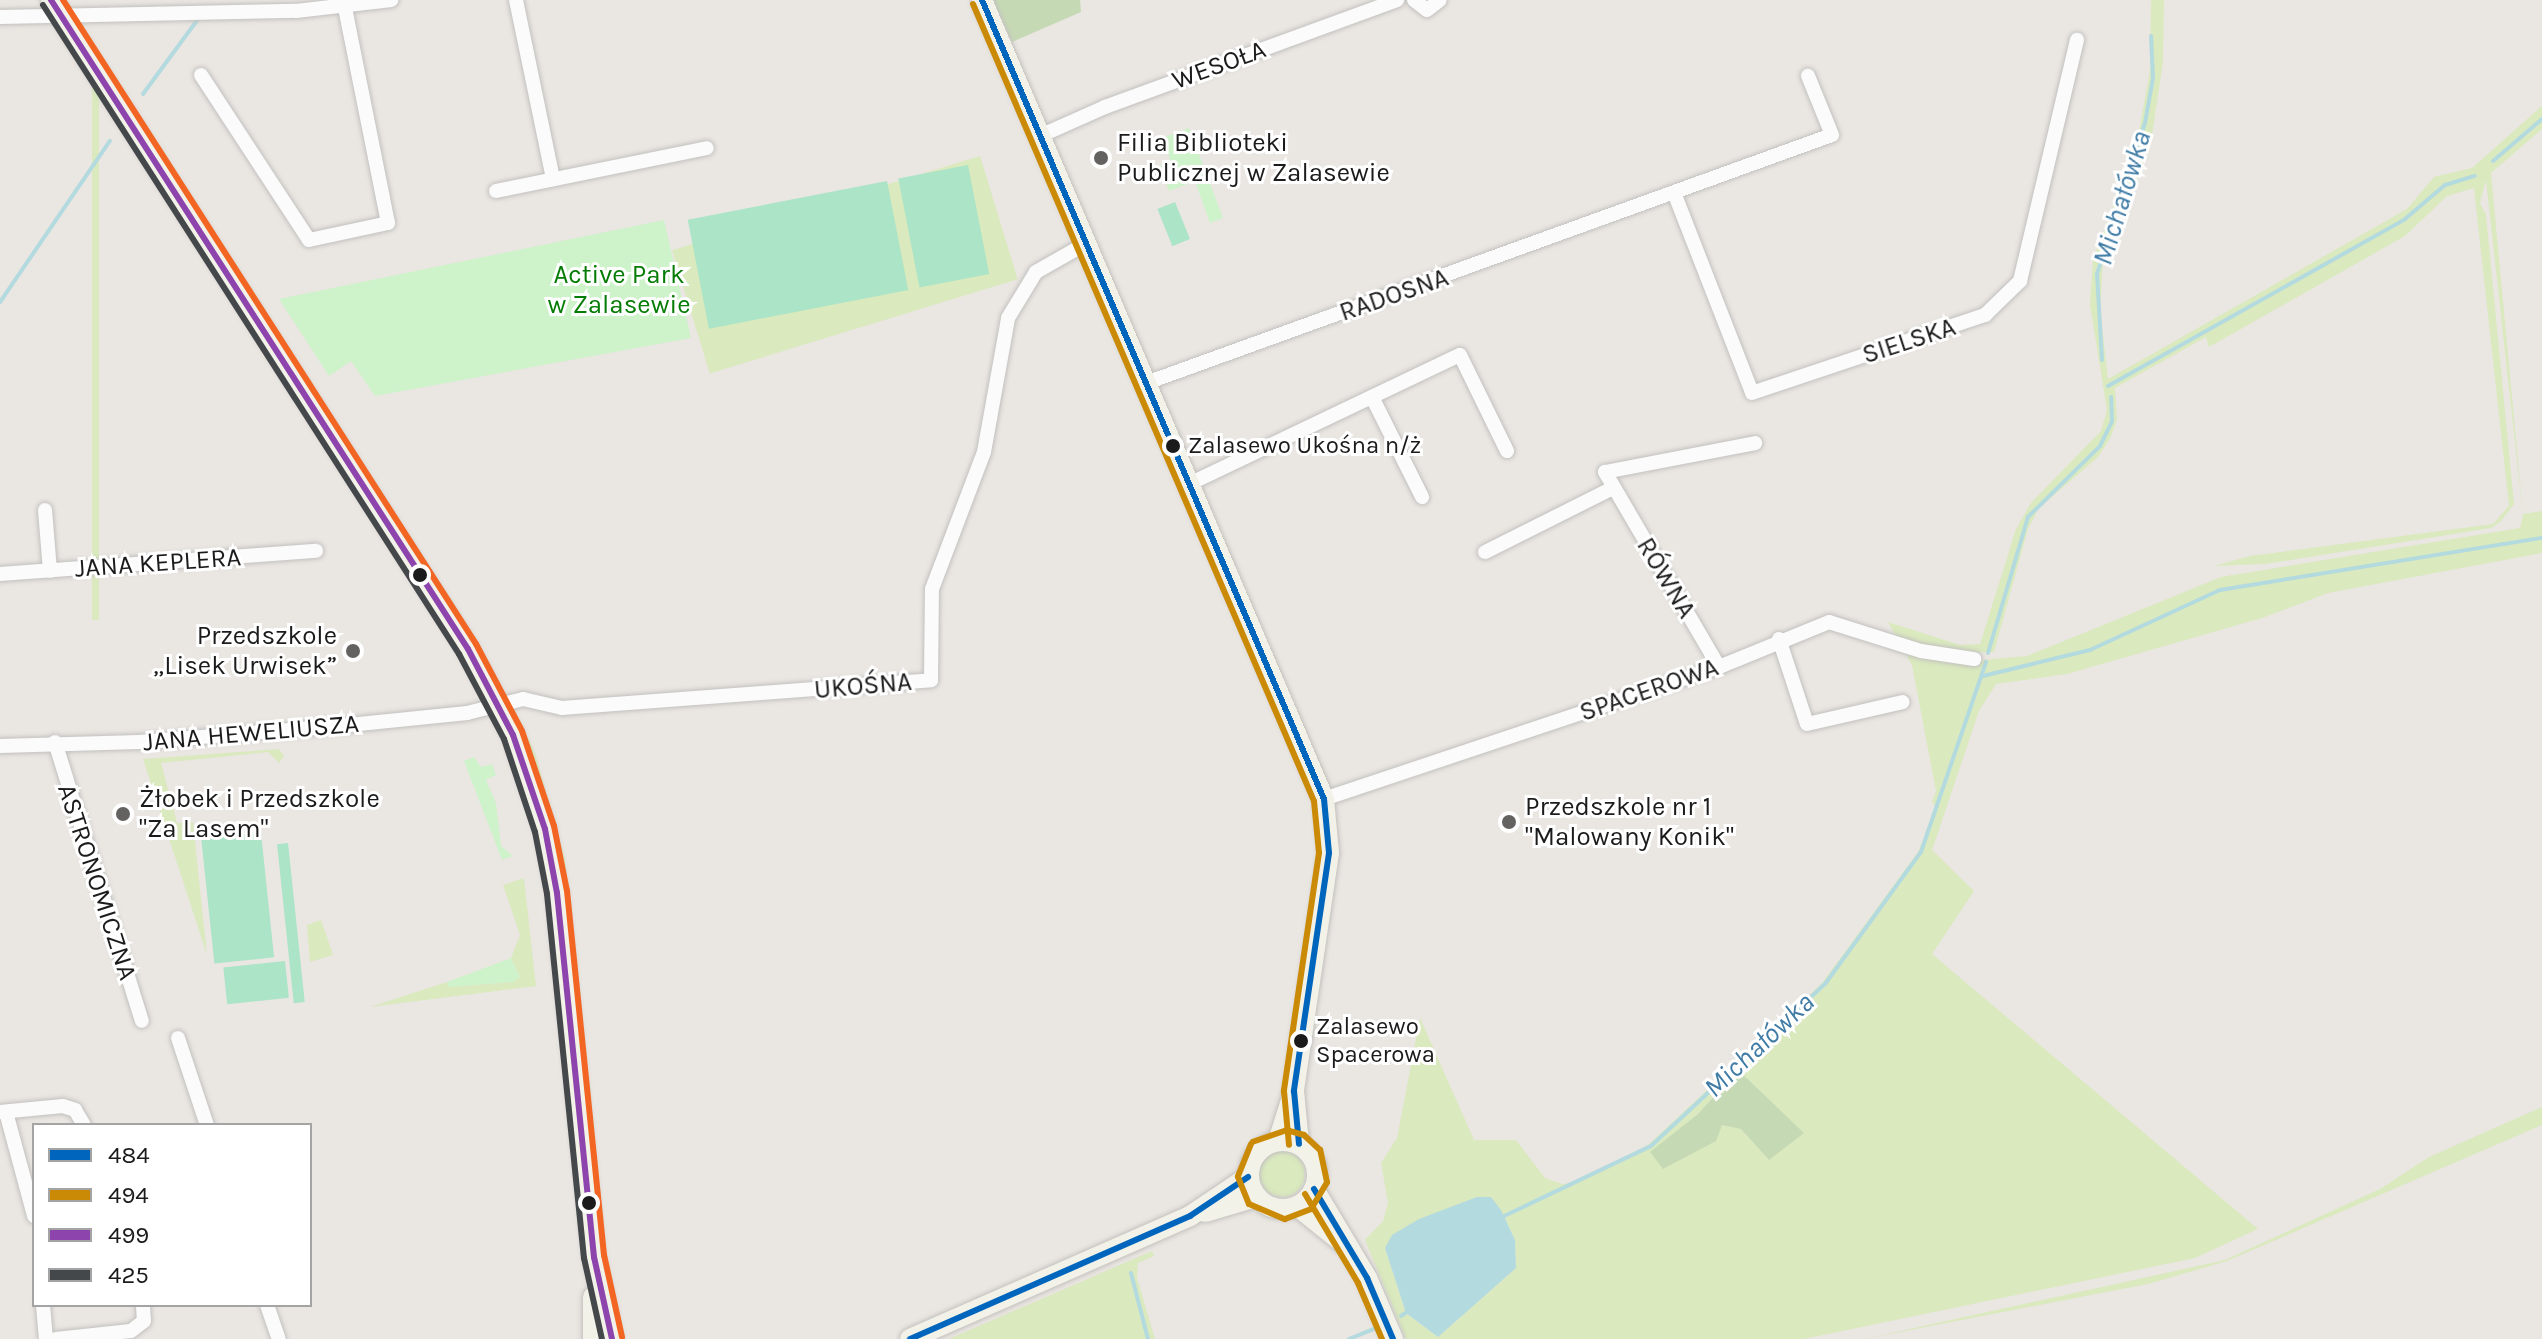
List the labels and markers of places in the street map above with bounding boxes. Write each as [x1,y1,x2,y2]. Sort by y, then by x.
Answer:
place label: Filia Biblioteki Publicznej w Zalasewie [1117,127,1390,188]
marker: Filia Biblioteki Publicznej w Zalasewie [1092,149,1110,167]
place label: Zalasewo Ukośna n/ż [1188,432,1421,460]
marker: Zalasewo Ukośna n/ż [1165,438,1181,454]
unlabelled marker [412,567,428,583]
place label: Przedszkole „Lisek Urwisek” [153,620,337,682]
marker: Przedszkole „Lisek Urwisek” [344,642,362,660]
place label: Żłobek i Przedszkole "Za Lasem" [139,783,380,844]
place label: Przedszkole nr 1 "Malowany Konik" [1525,791,1734,852]
marker: Żłobek i Przedszkole "Za Lasem" [114,805,132,823]
marker: Przedszkole nr 1 "Malowany Konik" [1500,813,1518,831]
place label: Zalasewo Spacerowa [1316,1013,1435,1069]
marker: Zalasewo Spacerowa [1293,1033,1309,1049]
unlabelled marker [581,1195,597,1211]

